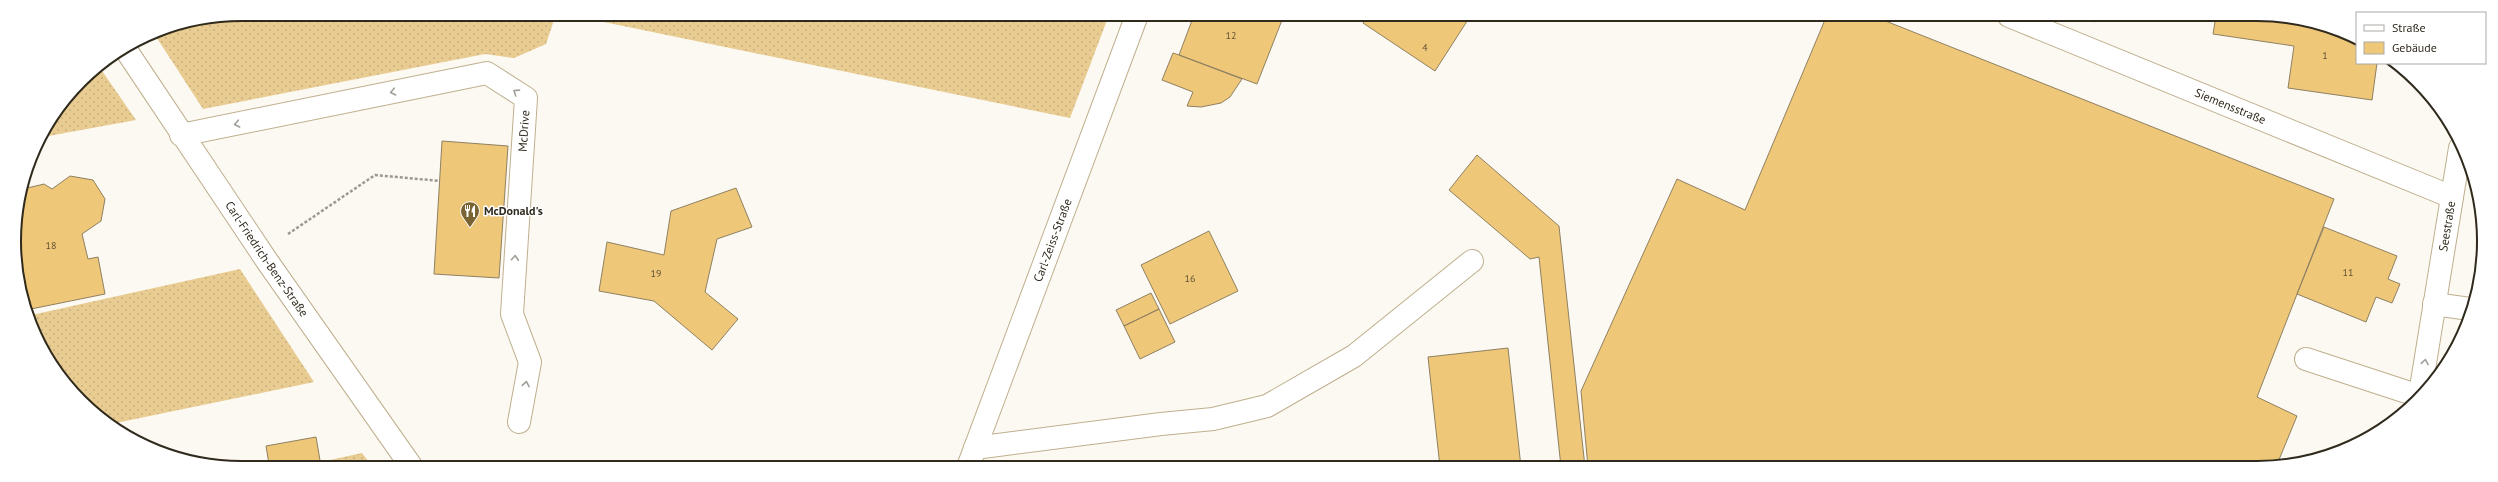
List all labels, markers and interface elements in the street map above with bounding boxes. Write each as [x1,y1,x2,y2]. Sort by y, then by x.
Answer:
legend [2356,12,2486,64]
text: Straße [2392,20,2426,35]
house number: 12 [1226,29,1236,42]
text: Gebäude [2392,40,2437,55]
house number: 4 [1422,41,1428,54]
house number: 1 [2322,49,2328,62]
street label: Siemensstraße [2193,85,2268,127]
one-way arrow [390,88,396,96]
one-way arrow [513,89,520,96]
street label: McDrive [515,110,532,152]
one-way arrow [234,119,240,127]
street label: Carl-Zeiss-Straße [1030,196,1075,284]
street label: Carl-Friedrich-Benz-Straße [222,198,312,320]
restaurant icon: McDonald's [459,200,481,228]
street label: Seestraße [2435,200,2458,253]
place label: McDonald's [484,203,543,218]
house number: 18 [46,239,56,252]
one-way arrow [511,255,519,261]
house number: 11 [2343,266,2353,279]
house number: 19 [651,267,661,280]
house number: 16 [1185,272,1195,285]
one-way arrow [2420,358,2429,365]
one-way arrow [521,381,530,387]

